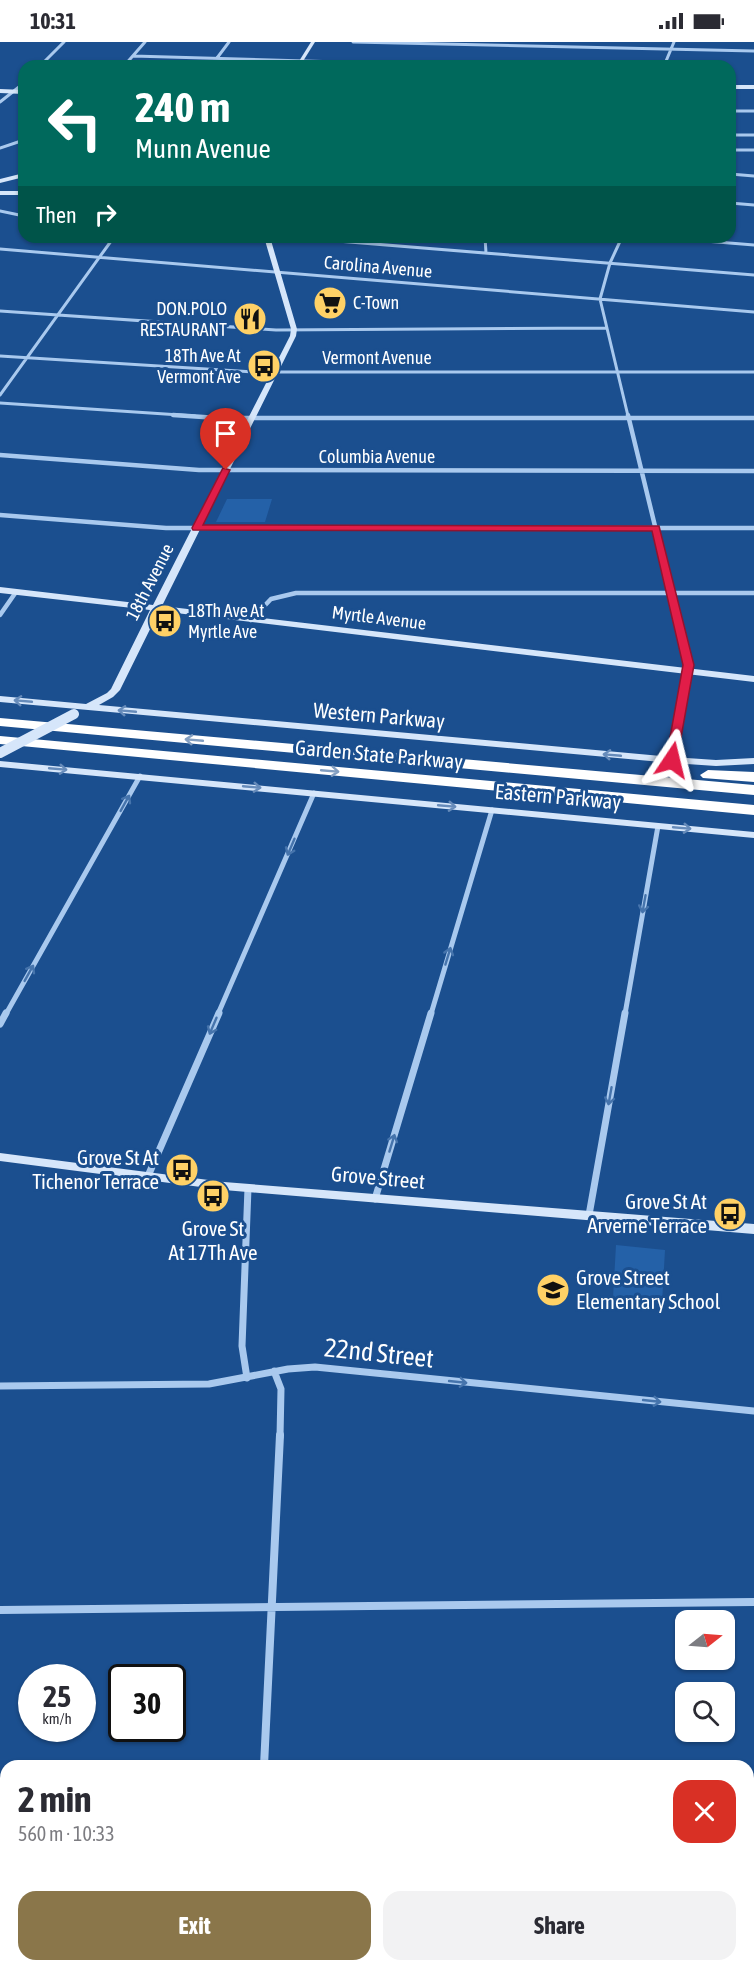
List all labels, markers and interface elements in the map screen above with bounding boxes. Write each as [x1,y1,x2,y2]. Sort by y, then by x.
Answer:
text: 10:31 [30,8,76,34]
text: 240 m [135,83,230,131]
icon: left [36,84,114,162]
text: Munn Avenue [135,133,271,164]
icon: right [89,198,122,231]
text: Then [36,202,77,228]
street label: Carolina Avenue [323,251,433,282]
supermarket icon: C-Town [312,285,348,321]
place label: C-Town [353,292,399,313]
place label: DON.POLO RESTAURANT [140,298,227,340]
restaurant icon: DON.POLO RESTAURANT [232,301,268,337]
place label: 18Th Ave At Vermont Ave [157,345,241,387]
street label: Vermont Avenue [322,347,432,368]
bus stop icon: 18Th Ave At Vermont Ave [246,348,282,384]
pin [200,408,251,470]
icon: arrive [209,417,242,450]
street label: Columbia Avenue [319,446,435,467]
street label: 18th Avenue [121,540,178,624]
place label: 18Th Ave At Myrtle Ave [188,600,264,642]
street label: Myrtle Avenue [331,601,427,634]
bus stop icon: 18Th Ave At Myrtle Ave [147,603,183,639]
one-way arrow [13,695,33,706]
street label: Western Parkway [312,697,446,733]
one-way arrow [117,705,137,716]
position arrow [640,728,704,792]
one-way arrow [184,734,204,745]
street label: Garden State Parkway [294,735,464,773]
one-way arrow [602,749,622,760]
one-way arrow [48,764,68,775]
one-way arrow [320,766,340,777]
street label: Eastern Parkway [494,779,623,814]
one-way arrow [242,782,262,793]
one-way arrow [119,795,131,812]
one-way arrow [436,801,456,812]
one-way arrow [672,823,692,834]
one-way arrow [284,837,296,855]
one-way arrow [638,894,649,914]
one-way arrow [443,947,454,966]
one-way arrow [23,965,35,982]
one-way arrow [207,1016,218,1034]
one-way arrow [605,1086,616,1106]
one-way arrow [387,1134,398,1153]
place label: Grove St At Tichenor Terrace [32,1145,159,1193]
bus stop icon: Grove St At Tichenor Terrace [164,1152,200,1188]
street label: Grove Street [330,1161,426,1193]
bus stop icon: Grove St At 17Th Ave [195,1178,231,1214]
place label: Grove St At Arverne Terrace [587,1189,707,1237]
bus stop icon: Grove St At Arverne Terrace [712,1196,748,1232]
place label: Grove St At 17Th Ave [168,1216,258,1264]
place label: Grove Street Elementary School [576,1265,721,1313]
school or university icon: Grove Street Elementary School [535,1272,571,1308]
street label: 22nd Street [323,1332,435,1374]
one-way arrow [447,1376,467,1387]
one-way arrow [641,1396,661,1407]
north arrow [675,1610,735,1670]
map controls [675,1610,735,1742]
speed limit sign: 30 [108,1664,186,1742]
text: 25 [43,1679,71,1713]
button: search [675,1682,735,1742]
text: km/h [42,1710,72,1727]
text: 2 min [18,1778,92,1820]
button: close [673,1780,736,1843]
text: 560 m · 10:33 [18,1822,115,1845]
button: Exit [18,1891,371,1960]
button: Share [383,1891,736,1960]

